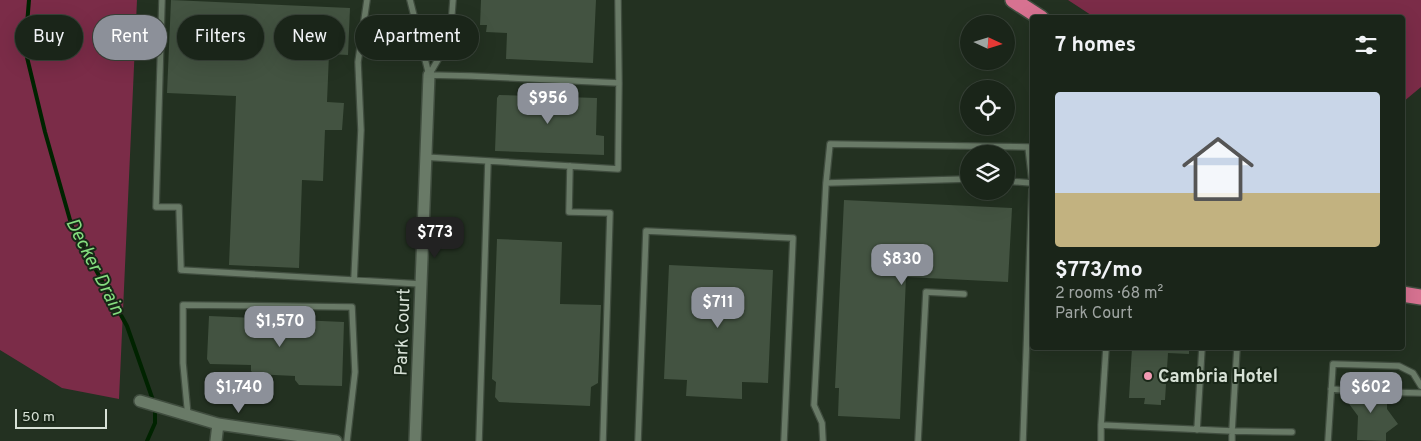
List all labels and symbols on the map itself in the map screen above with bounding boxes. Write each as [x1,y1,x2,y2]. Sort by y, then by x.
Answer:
north arrow [960,15,1015,70]
pin: $956 [518,82,578,125]
water label: Decker Drain [59,214,129,320]
pin: $773 [405,216,465,259]
pin: $830 [872,244,932,286]
pin: $711 [688,286,748,329]
street label: Park Court [390,288,417,376]
pin: $1,570 [239,306,321,348]
place label: Cambria Hotel [1158,366,1278,389]
marker: Cambria Hotel [1142,370,1154,382]
pin: $1,740 [198,372,280,414]
pin: $602 [1341,372,1401,414]
scale bar [15,406,108,429]

